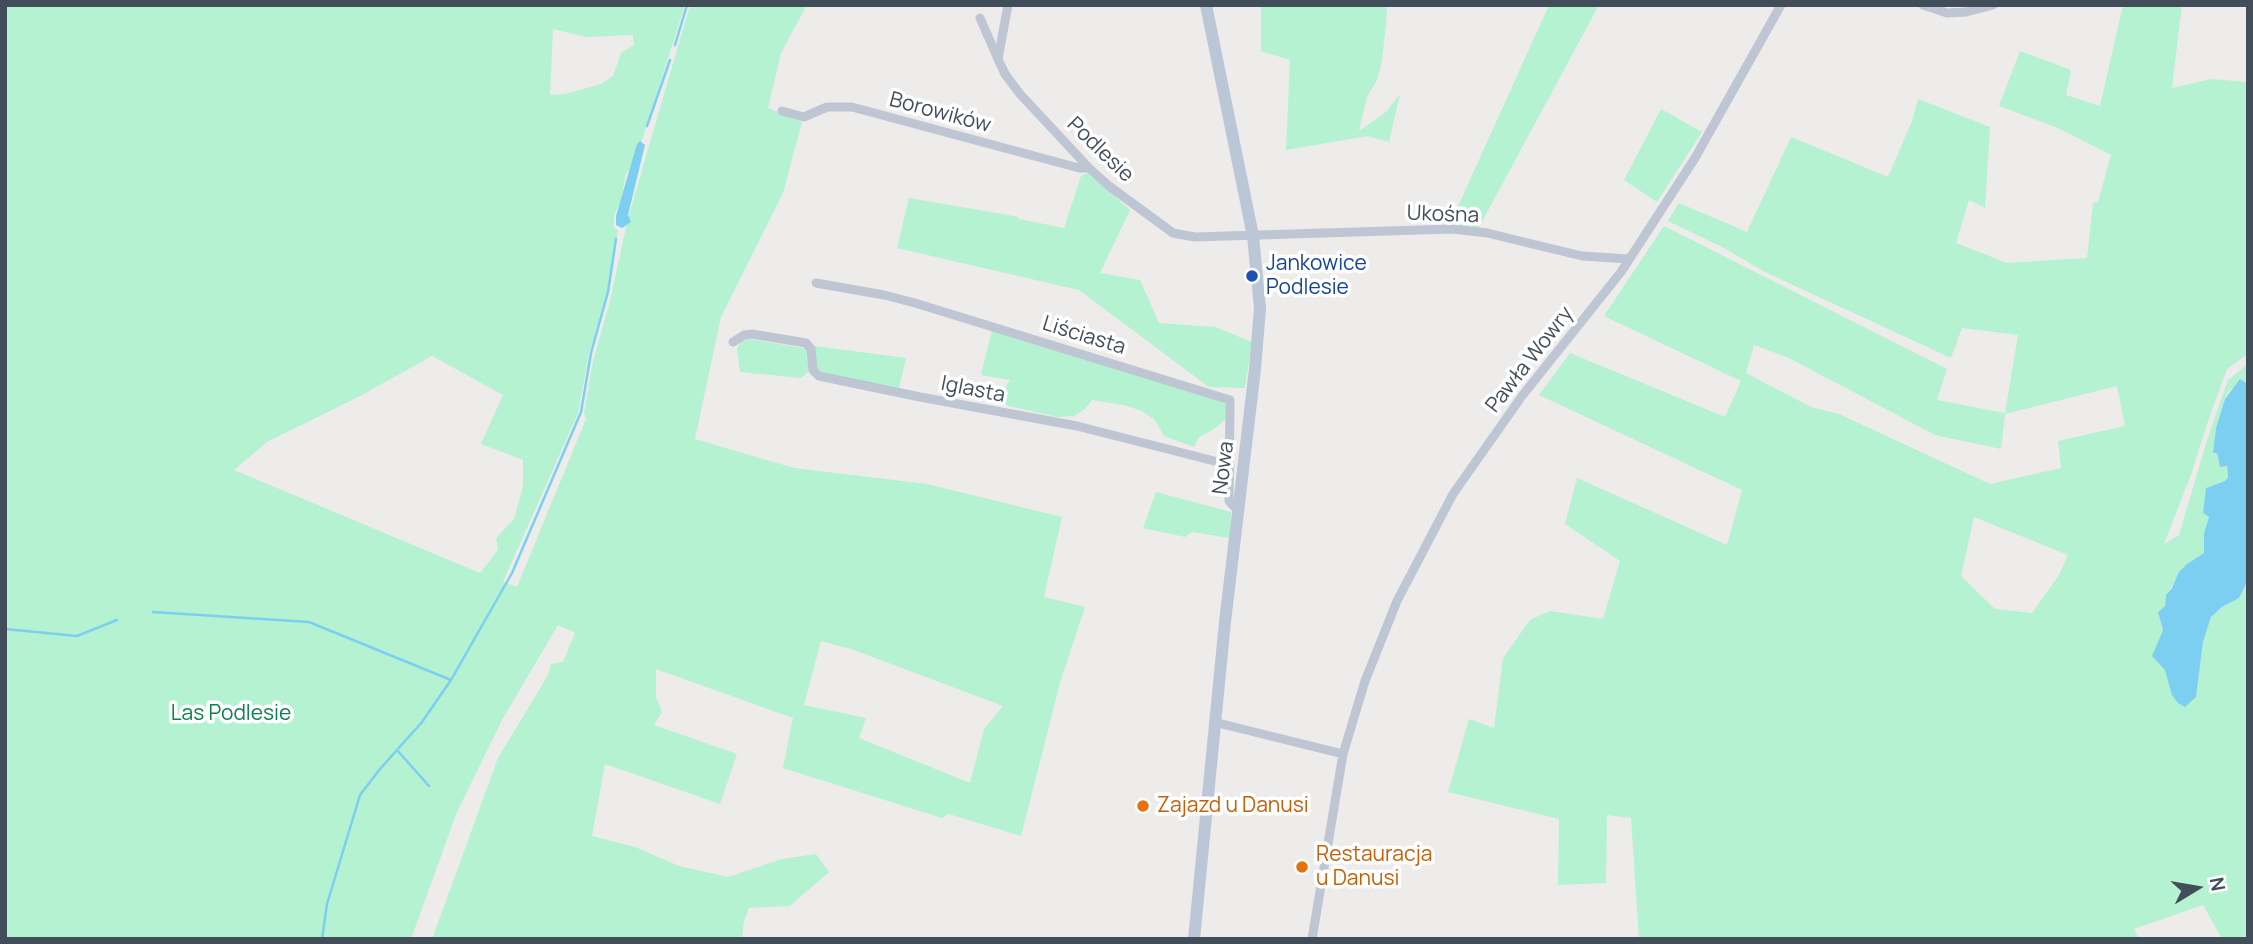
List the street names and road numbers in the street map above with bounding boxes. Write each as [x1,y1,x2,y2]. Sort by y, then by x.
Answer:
street label: Borowików [887,87,993,139]
street label: Podlesie [1061,112,1139,188]
street label: Ukośna [1406,201,1480,229]
street label: Pawła Wowry [1481,302,1579,418]
street label: Liściasta [1039,311,1129,361]
street label: Iglasta [939,371,1007,409]
street label: Nowa [1208,440,1240,496]

